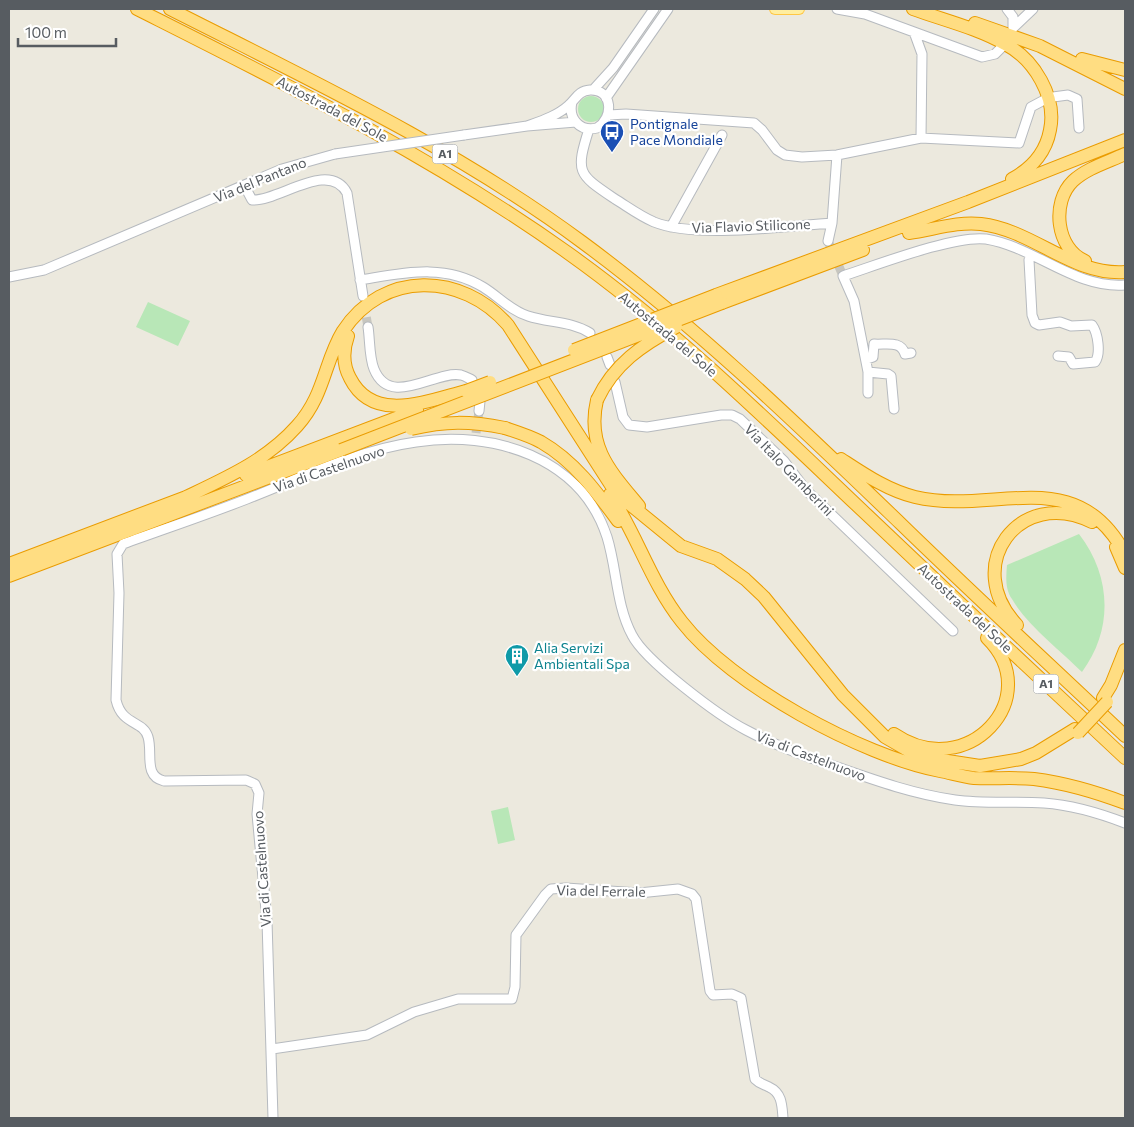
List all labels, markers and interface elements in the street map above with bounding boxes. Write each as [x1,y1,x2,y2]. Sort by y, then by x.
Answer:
scale bar [18,15,115,47]
text: 100 m [25,23,67,41]
street label: Autostrada del Sole [274,72,391,145]
place label: Pontignale Pace Mondiale [630,115,723,148]
bus stop icon: Pontignale Pace Mondiale [599,119,625,153]
road number: A1 [432,144,458,164]
street label: Via del Pantano [211,153,309,206]
street label: Via Flavio Stilicone [691,215,811,236]
street label: Autostrada del Sole [616,287,721,380]
street label: Via Italo Gamberini [741,420,838,519]
street label: Via di Castelnuovo [271,442,387,496]
street label: Autostrada del Sole [914,559,1016,656]
place label: Alia Servizi Ambientali Spa [534,639,630,672]
building icon: Alia Servizi Ambientali Spa [504,643,530,677]
road number: A1 [1034,674,1058,694]
street label: Via di Castelnuovo [754,727,869,784]
street label: Via di Castelnuovo [249,810,274,928]
street label: Via del Ferrale [556,881,646,900]

